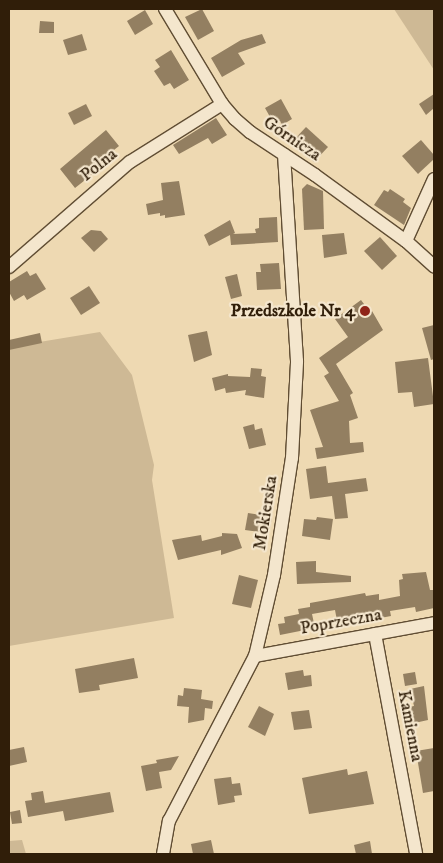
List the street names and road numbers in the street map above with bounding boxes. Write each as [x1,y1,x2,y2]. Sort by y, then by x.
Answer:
street label: Górnicza [259,112,325,166]
street label: Polna [76,144,122,186]
street label: Mokierska [249,474,283,552]
street label: Poprzeczna [299,604,383,640]
street label: Kamienna [392,688,428,764]

